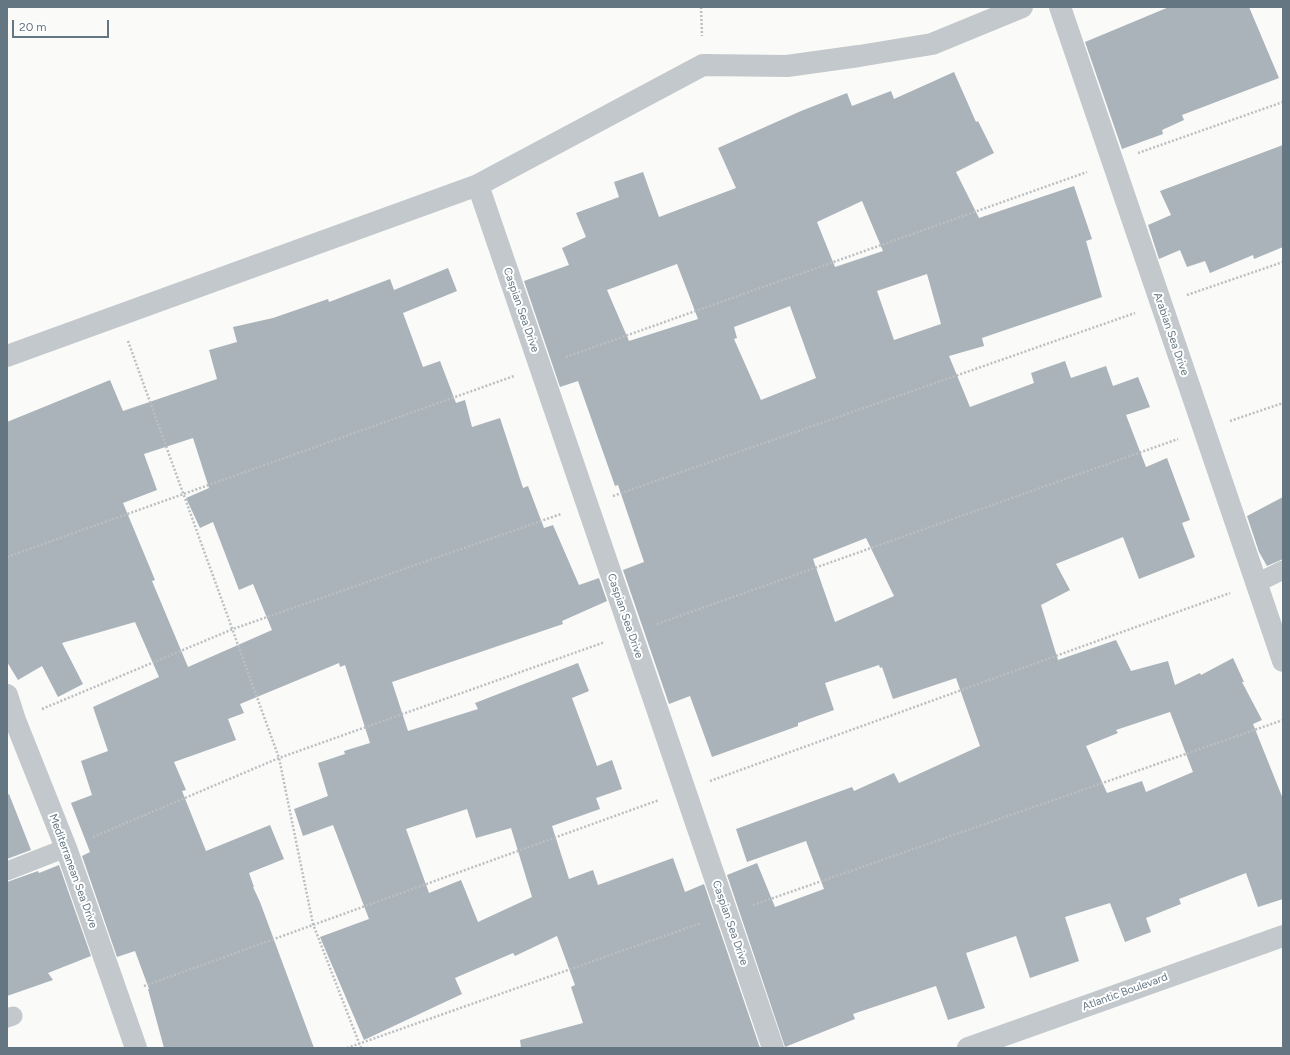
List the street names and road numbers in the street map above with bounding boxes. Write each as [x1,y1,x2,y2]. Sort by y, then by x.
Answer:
street label: Caspian Sea Drive [500,266,542,354]
street label: Arabian Sea Drive [1151,291,1191,377]
street label: Caspian Sea Drive [604,572,646,660]
street label: Mediterranean Sea Drive [46,812,100,930]
street label: Caspian Sea Drive [709,879,751,967]
street label: Atlantic Boulevard [1080,970,1170,1014]

